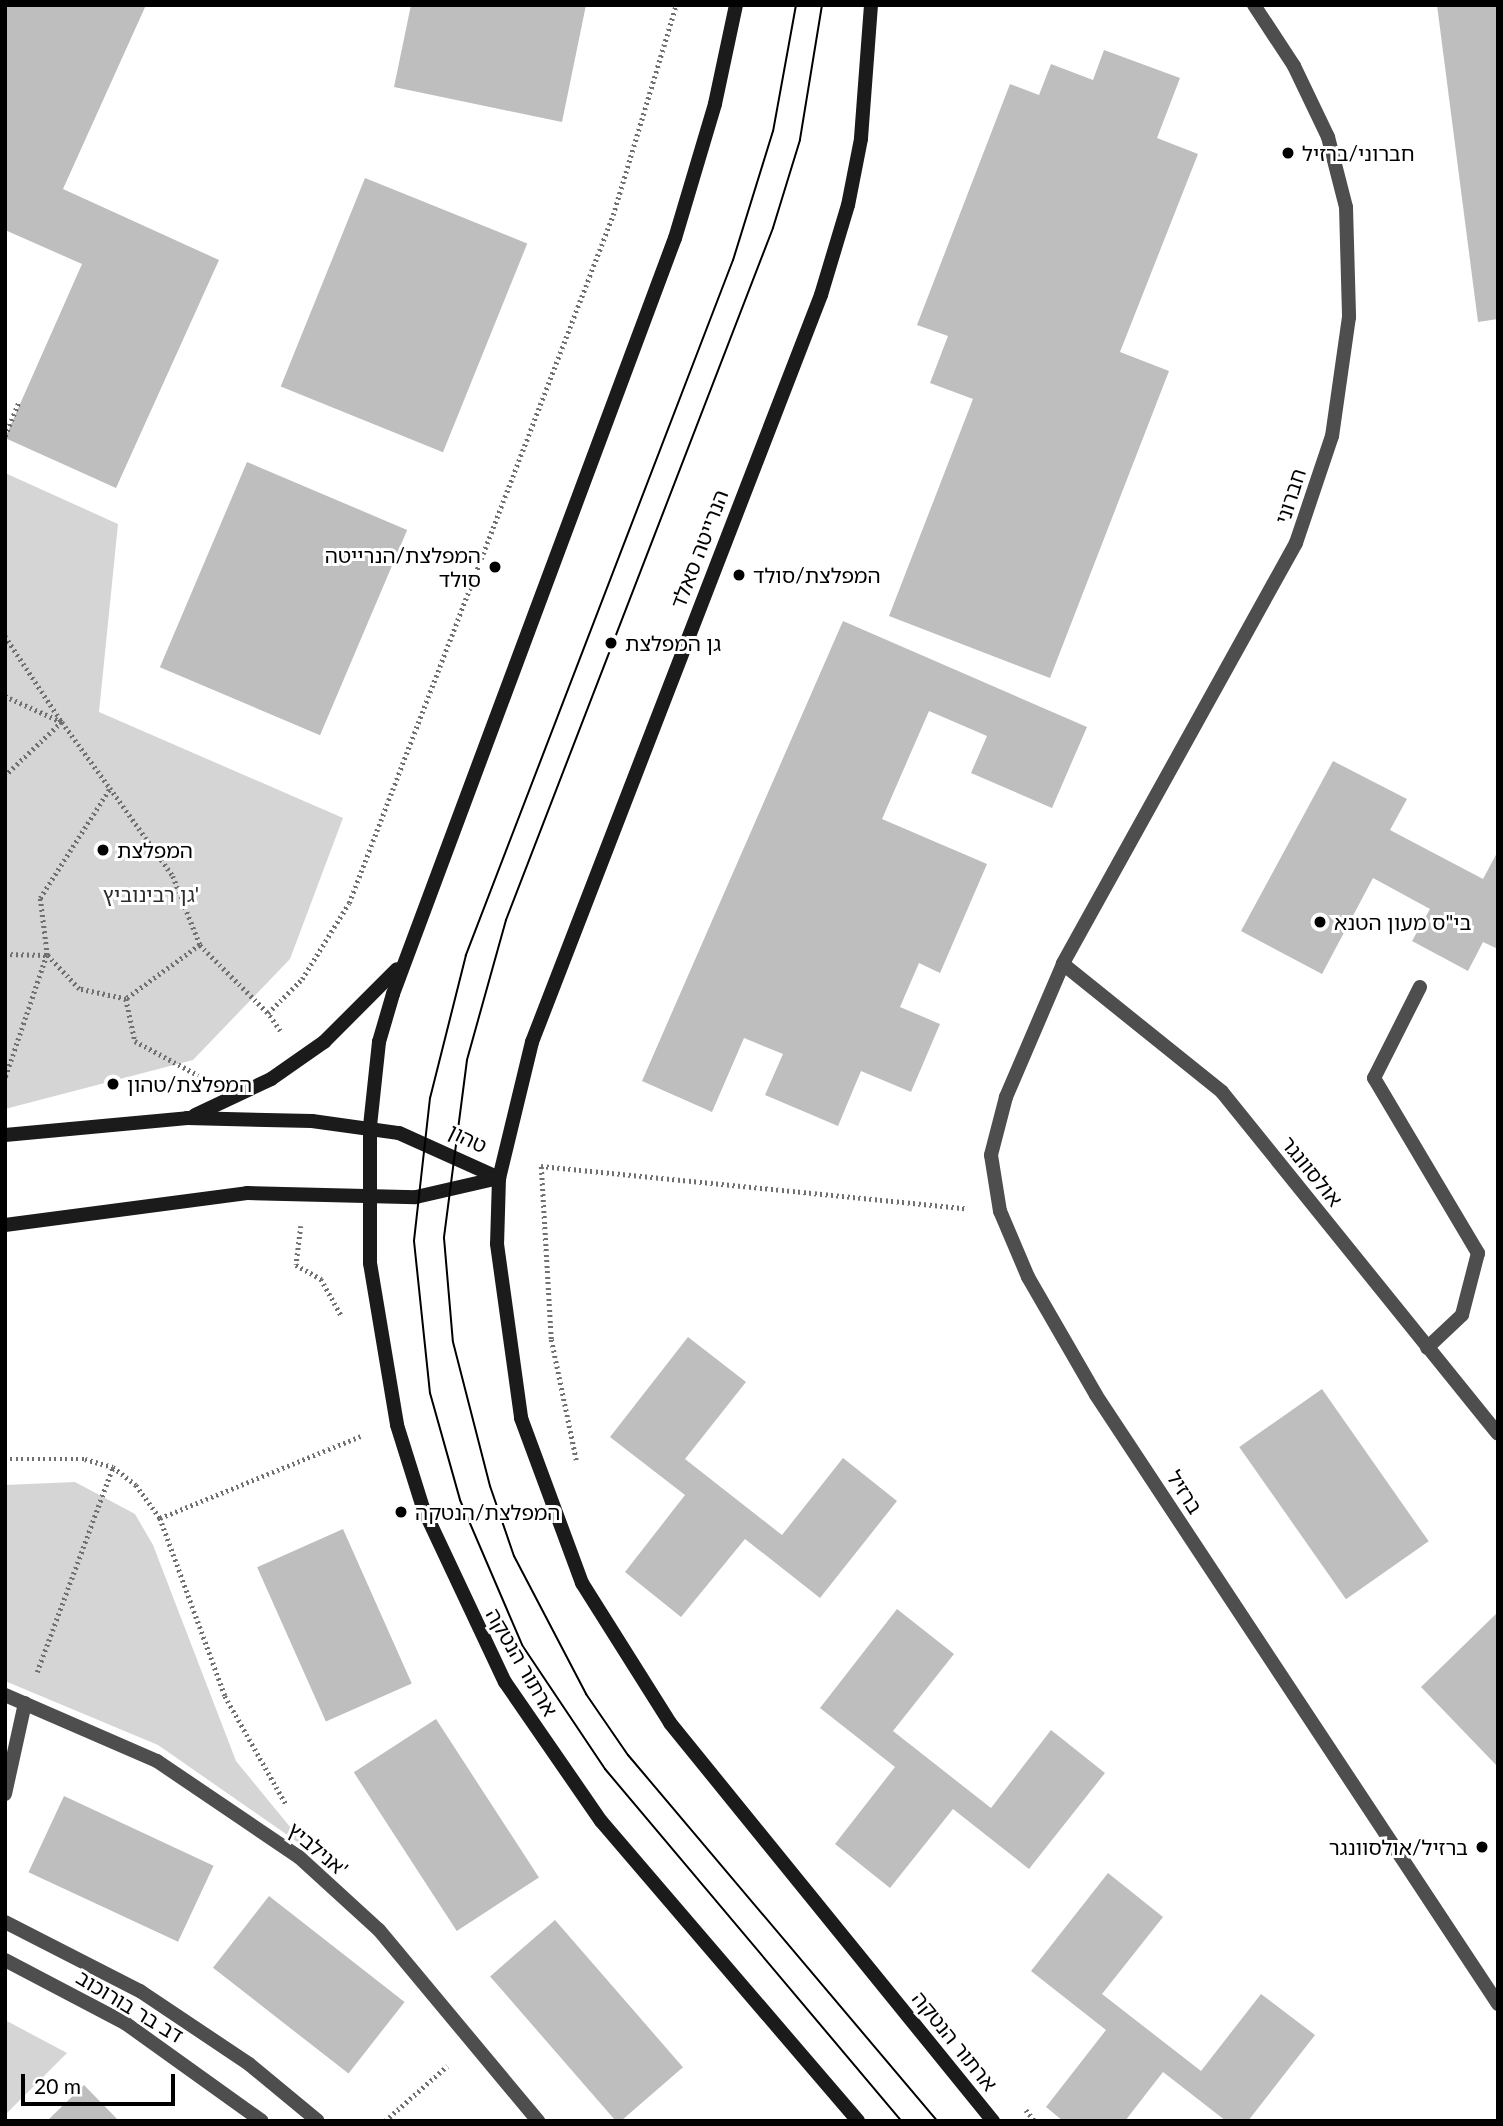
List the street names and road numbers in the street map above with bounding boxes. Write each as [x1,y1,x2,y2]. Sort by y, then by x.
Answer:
street label: חברוני [1269,465,1311,527]
street label: הנרייטה סאלד [665,486,733,612]
street label: טהון [445,1118,491,1158]
street label: אולסוונגר [1276,1131,1348,1211]
street label: ברזיל [1162,1466,1208,1518]
street label: ארתור הנטקה [481,1603,563,1721]
street label: אנילביץ' [283,1817,353,1881]
street label: דב בר בורוכוב [72,1964,188,2048]
street label: ארתור הנטקה [907,1986,1003,2096]

